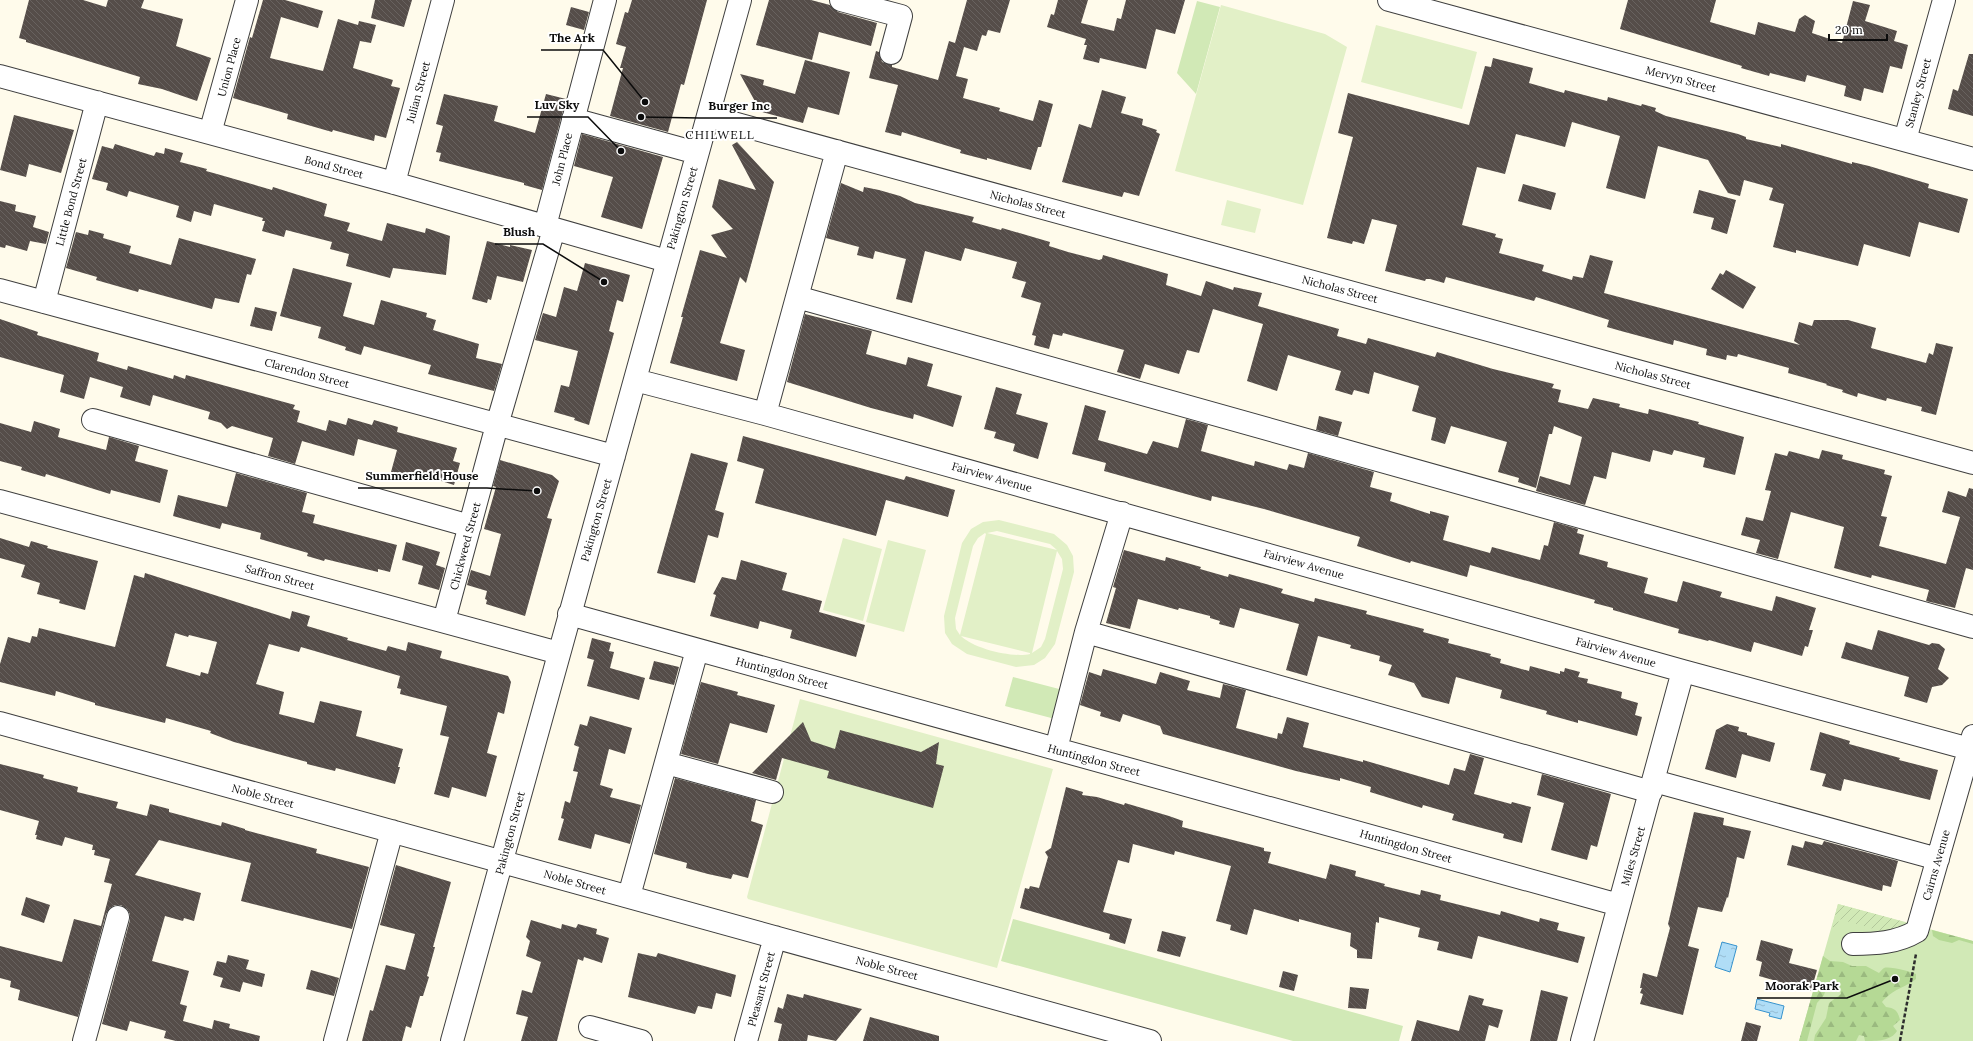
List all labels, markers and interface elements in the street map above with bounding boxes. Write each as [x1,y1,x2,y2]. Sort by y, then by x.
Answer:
scale bar [1829,16,1887,42]
text: 20 m [1835,22,1863,37]
callout: The Ark [541,26,603,50]
text: The Ark [549,30,595,45]
street label: Union Place [214,36,244,98]
street label: Stanley Street [1902,56,1934,129]
street label: Julian Street [403,59,433,125]
street label: Mervyn Street [1644,63,1719,95]
callout: Luv Sky [527,93,588,117]
callout: Burger Inc [700,94,777,118]
text: Luv Sky [535,97,580,112]
text: Burger Inc [708,98,770,113]
district label: CHILWELL [685,127,755,142]
street label: John Place [548,131,575,188]
street label: Bond Street [303,152,366,182]
street label: Little Bond Street [52,156,90,248]
street label: Pakington Street [663,164,701,251]
street label: Nicholas Street [988,187,1068,221]
callout: Blush [495,220,543,244]
text: Blush [503,224,536,239]
street label: Nicholas Street [1300,272,1380,306]
street label: Clarendon Street [263,355,352,391]
street label: Nicholas Street [1613,358,1693,392]
street label: Fairview Avenue [950,459,1034,495]
callout: Summerfield House [358,464,487,488]
text: Summerfield House [365,468,479,483]
street label: Pakington Street [577,476,615,563]
street label: Chickweed Street [447,500,484,591]
street label: Fairview Avenue [1262,546,1346,582]
street label: Saffron Street [244,561,317,593]
street label: Fairview Avenue [1574,634,1658,670]
street label: Huntingdon Street [734,654,831,692]
street label: Huntingdon Street [1046,741,1143,779]
street label: Noble Street [230,781,297,811]
street label: Pakington Street [492,789,528,876]
street label: Miles Street [1618,824,1648,887]
street label: Huntingdon Street [1358,826,1454,866]
street label: Cairns Avenue [1919,828,1953,902]
street label: Noble Street [542,866,608,898]
street label: Pleasant Street [744,949,778,1028]
street label: Noble Street [854,953,921,983]
callout: Moorak Park [1757,974,1847,998]
text: Moorak Park [1765,978,1839,993]

